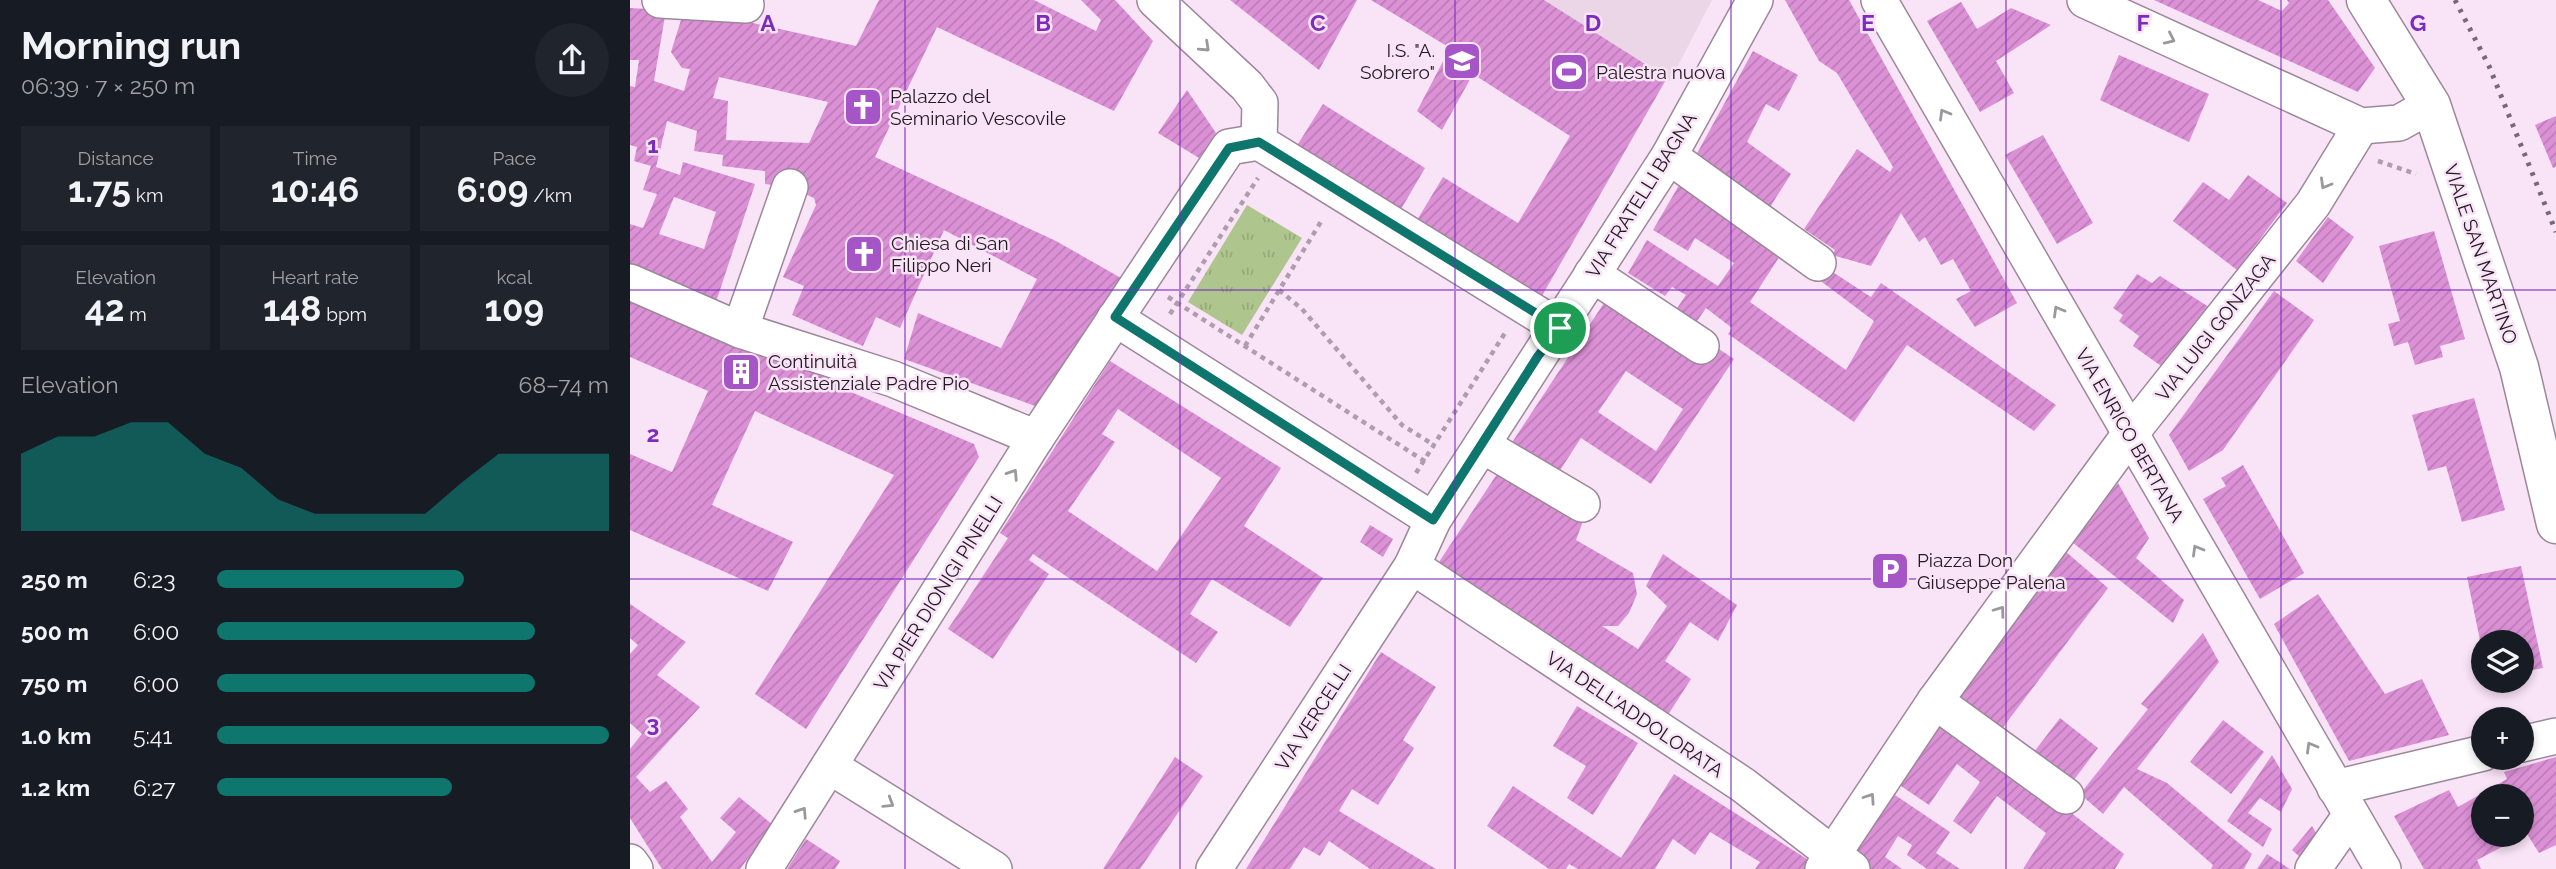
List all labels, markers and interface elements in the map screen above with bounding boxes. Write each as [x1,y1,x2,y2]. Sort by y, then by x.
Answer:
text: A [760,9,776,36]
text: B [1035,9,1051,36]
text: C [1310,9,1326,36]
text: D [1585,9,1601,36]
text: E [1861,9,1875,36]
text: F [2136,9,2150,36]
text: G [2410,9,2426,36]
text: Morning run [21,23,241,68]
button: share [535,23,609,97]
one-way arrow [2163,30,2175,44]
one-way arrow [1197,39,1210,51]
place label: I.S. "A. Sobrero" [1360,39,1435,83]
school or university icon: I.S. "A. Sobrero" [1441,40,1483,82]
sports icon: Palestra nuova [1548,51,1590,93]
place label: Palestra nuova [1596,61,1725,83]
text: 06:39 · 7 × 250 m [21,72,195,99]
place label: Palazzo del Seminario Vescovile [890,85,1066,129]
church icon: Palazzo del Seminario Vescovile [842,86,884,128]
street label: VIA FRATELLI BAGNA [1581,108,1701,282]
one-way arrow [1939,109,1952,122]
text: 1 [647,131,659,158]
text: Distance [78,147,154,169]
text: Time [293,147,337,169]
text: Pace [493,147,536,169]
street label: VIALE SAN MARTINO [2440,161,2522,347]
text: 1.75 [68,169,131,210]
text: 10:46 [271,169,359,210]
text: 6:09 [456,169,528,210]
one-way arrow [2320,176,2333,189]
text: km [131,184,163,206]
text: /km [528,184,572,206]
place label: Chiesa di San Filippo Neri [891,232,1009,276]
church icon: Chiesa di San Filippo Neri [843,233,885,275]
street label: VIA LUIGI GONZAGA [2151,249,2279,405]
text: Elevation [75,266,156,288]
text: Heart rate [271,266,359,288]
text: kcal [497,266,532,288]
text: 42 [85,288,124,329]
text: 148 [263,288,321,329]
text: 109 [485,288,544,329]
pin [1530,298,1590,358]
text: m [124,303,147,325]
text: bpm [321,303,367,325]
one-way arrow [2053,305,2066,318]
icon: arrive [1541,309,1579,347]
street label: VIA ENRICO BERTANA [2071,344,2189,526]
place label: Continuità Assistenziale Padre Pio [768,350,969,394]
building icon: Continuità Assistenziale Padre Pio [720,351,762,393]
text: Elevation [21,371,119,398]
text: 68–74 m [519,371,609,398]
text: 2 [647,420,659,447]
one-way arrow [1005,468,1018,481]
street label: VIA PIER DIONIGI PINELLI [869,492,1007,694]
one-way arrow [2192,544,2205,557]
place label: Piazza Don Giuseppe Palena [1917,549,2066,593]
parking icon: Piazza Don Giuseppe Palena [1869,550,1911,592]
text: 250 m [21,566,88,593]
text: 6:23 [133,566,175,593]
one-way arrow [1992,606,2005,619]
text: 500 m [21,618,89,645]
text: 6:00 [133,618,179,645]
map controls [2471,630,2534,847]
button: layers [2471,630,2534,693]
street label: VIA DELL'ADDOLORATA [1542,647,1728,782]
street label: VIA VERCELLI [1270,660,1356,774]
text: 750 m [21,670,87,697]
text: 6:00 [133,670,179,697]
button: + [2471,707,2534,770]
text: 3 [647,710,659,737]
text: 1.0 km [21,722,91,749]
text: 5:41 [133,722,172,749]
one-way arrow [2307,741,2320,754]
text: 1.2 km [21,774,90,801]
text: 6:27 [133,774,175,801]
button: − [2471,784,2534,847]
one-way arrow [1862,793,1874,806]
one-way arrow [881,795,894,808]
one-way arrow [793,807,806,820]

